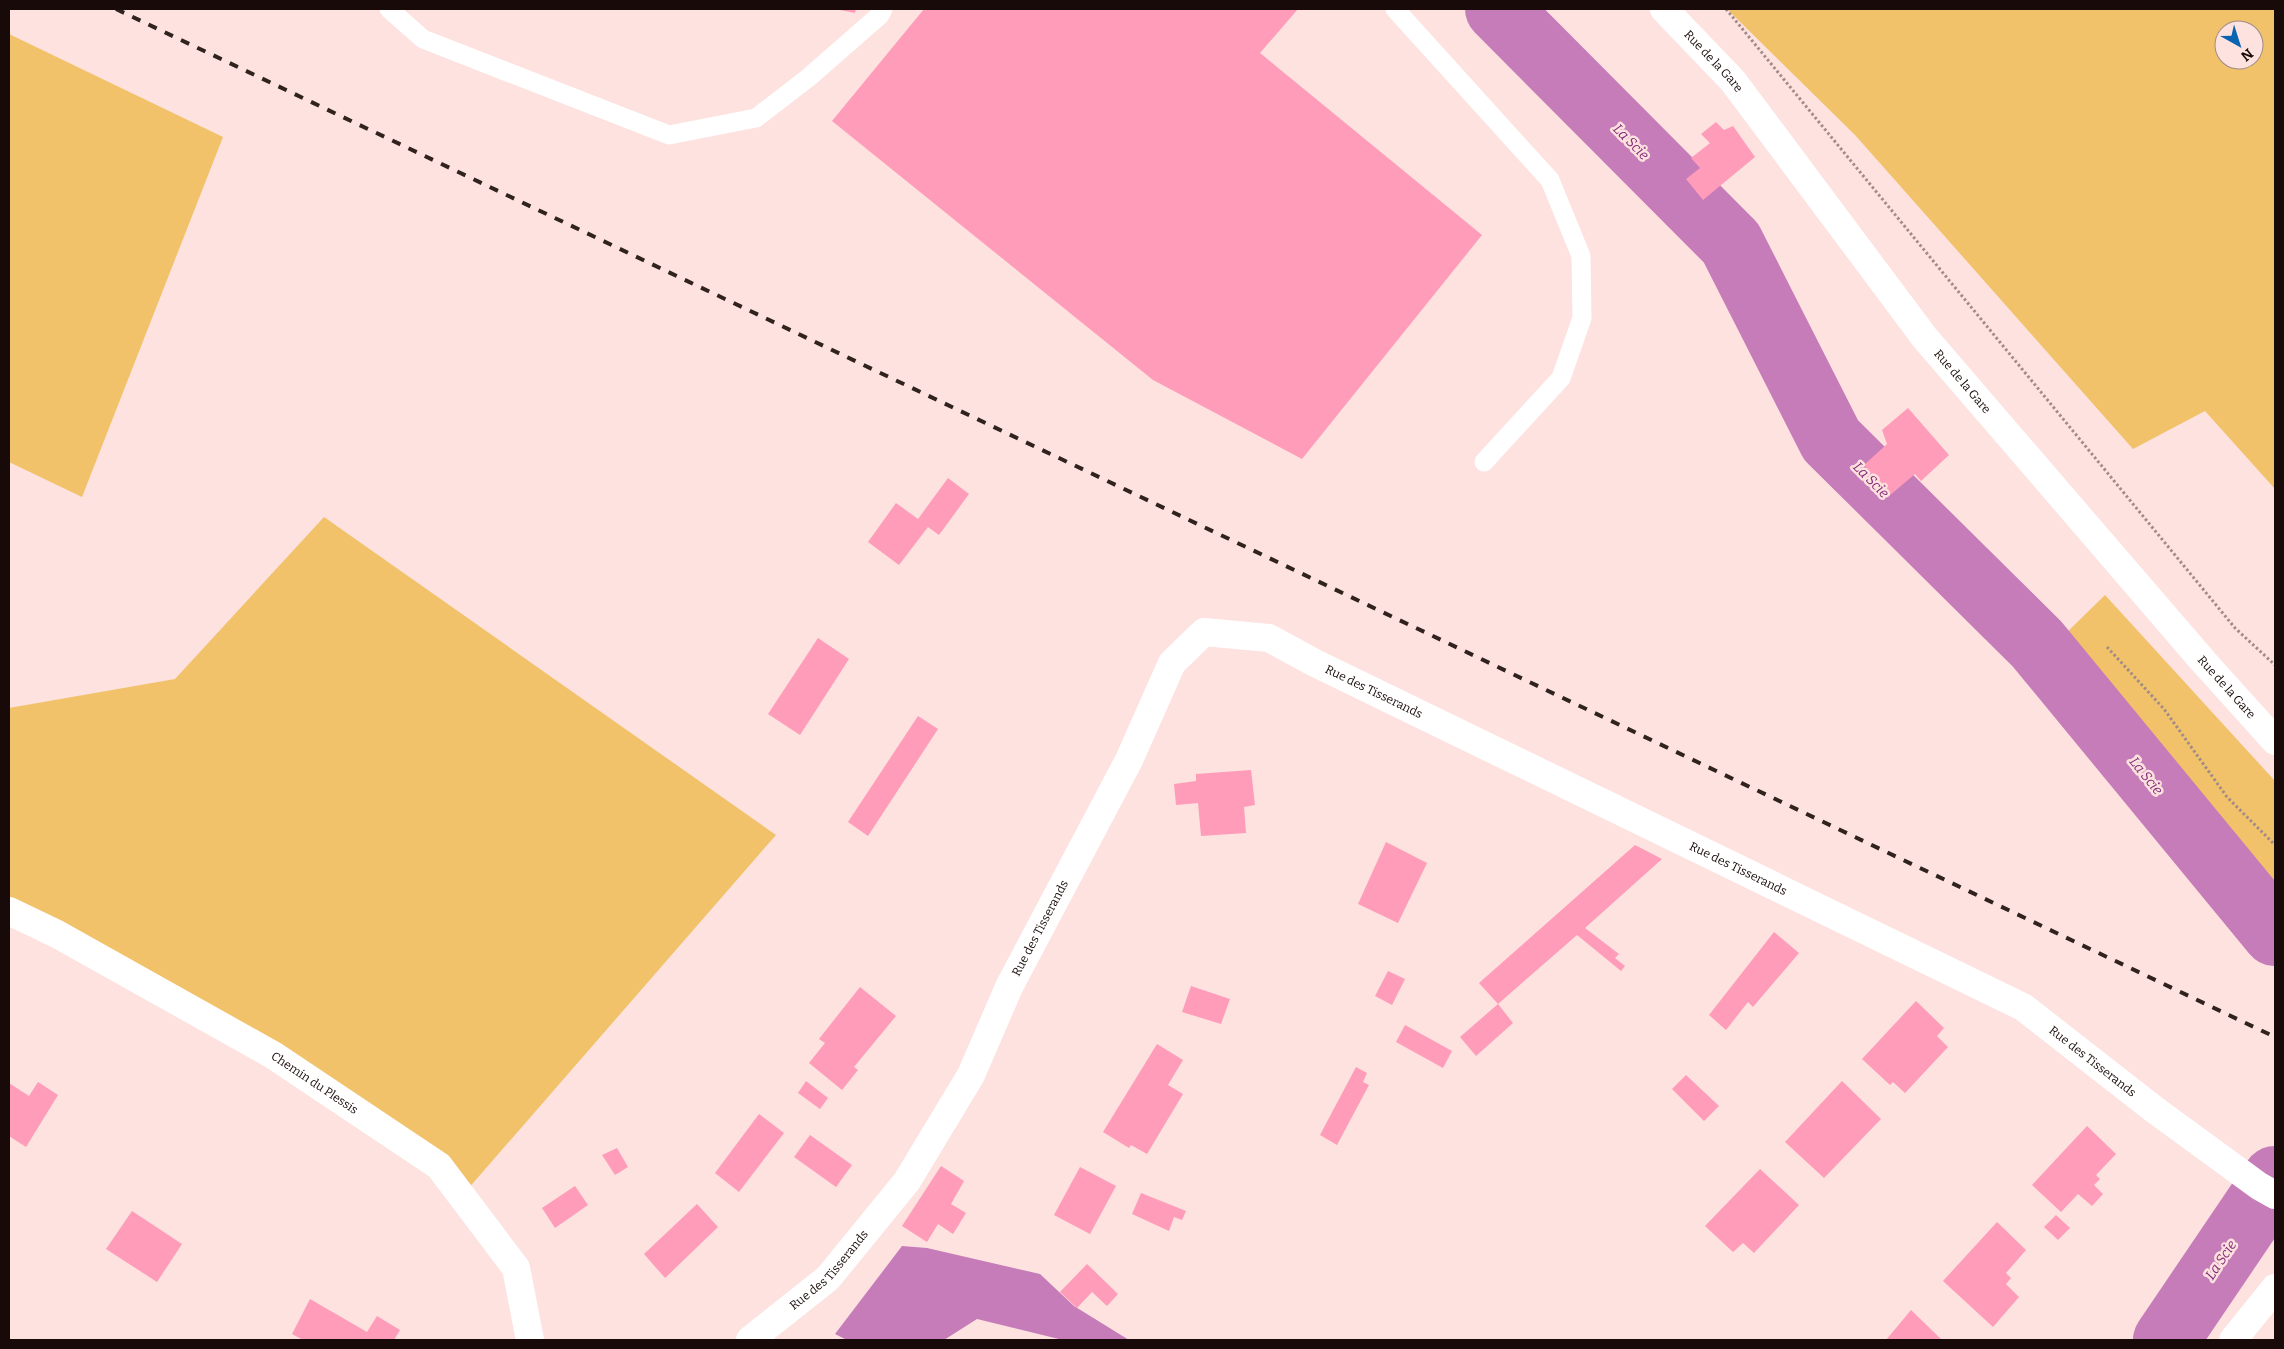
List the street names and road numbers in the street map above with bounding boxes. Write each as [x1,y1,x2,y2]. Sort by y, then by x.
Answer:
street label: Rue de la Gare [1681,27,1746,95]
street label: Rue de la Gare [1931,347,1994,416]
street label: Rue de la Gare [2195,653,2258,721]
street label: Rue des Tisserands [1323,662,1425,721]
street label: Rue des Tisserands [1687,839,1789,898]
street label: Rue des Tisserands [1009,878,1071,978]
street label: Rue des Tisserands [2046,1023,2139,1100]
street label: Chemin du Plessis [269,1049,361,1117]
street label: Rue des Tisserands [787,1227,871,1313]

